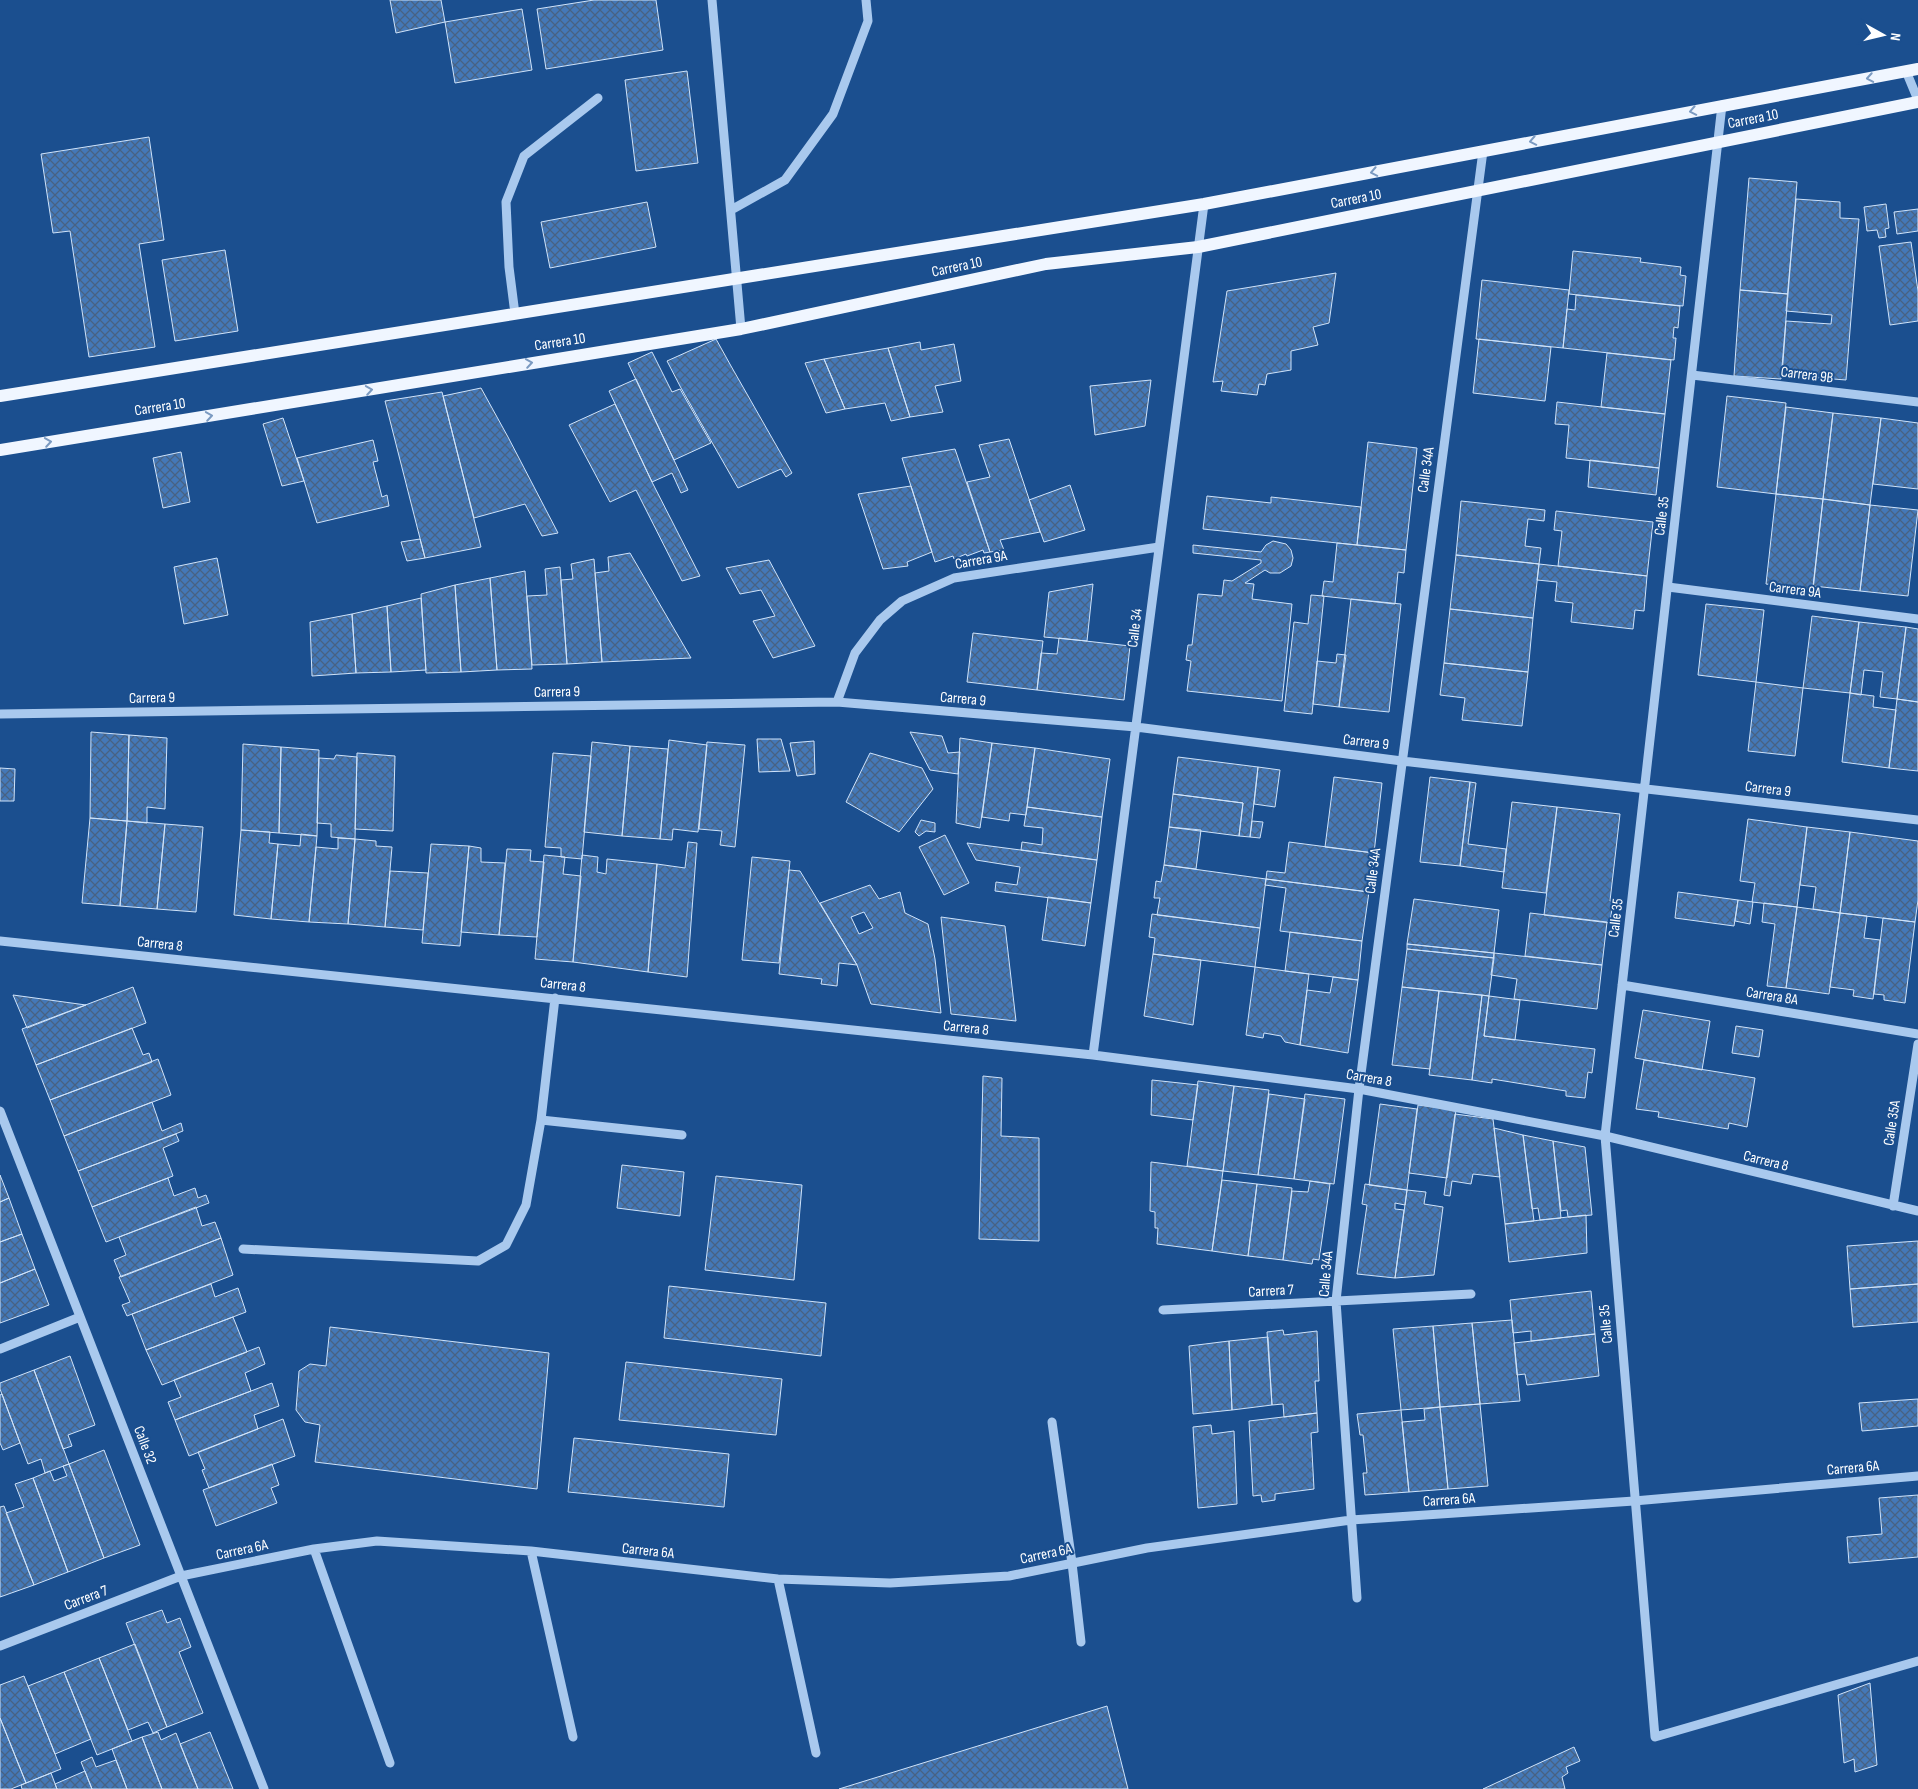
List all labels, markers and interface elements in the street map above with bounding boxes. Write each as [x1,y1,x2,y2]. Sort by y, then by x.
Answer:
north arrow [1858,10,1908,60]
text: N [1886,32,1904,42]
one-way arrow [1866,73,1874,83]
one-way arrow [1689,105,1697,116]
street label: Carrera 10 [1726,105,1780,133]
one-way arrow [1529,136,1538,146]
one-way arrow [1369,166,1378,176]
street label: Carrera 10 [1329,185,1383,213]
street label: Carrera 10 [930,252,984,282]
street label: Carrera 10 [533,329,587,355]
one-way arrow [525,359,534,369]
street label: Carrera 9B [1780,362,1835,388]
one-way arrow [365,385,373,395]
street label: Carrera 10 [133,394,187,420]
one-way arrow [204,411,213,421]
one-way arrow [44,437,52,447]
street label: Calle 34A [1413,445,1439,494]
street label: Calle 35 [1650,495,1674,537]
street label: Carrera 9A [953,546,1009,574]
street label: Carrera 9A [1768,577,1823,603]
street label: Calle 34 [1123,607,1147,649]
street label: Carrera 9 [534,682,580,702]
street label: Carrera 9 [129,688,175,708]
street label: Carrera 9 [939,688,987,710]
street label: Carrera 9 [1342,730,1390,754]
street label: Carrera 9 [1744,777,1792,801]
street label: Calle 34A [1361,847,1385,895]
street label: Calle 35 [1604,897,1628,939]
street label: Carrera 8 [136,932,184,956]
street label: Carrera 8 [539,973,587,997]
street label: Carrera 8A [1745,983,1800,1010]
street label: Carrera 8 [942,1016,990,1040]
street label: Carrera 8 [1345,1065,1393,1091]
street label: Calle 35A [1879,1098,1905,1147]
street label: Carrera 8 [1741,1146,1791,1176]
street label: Calle 34A [1315,1250,1338,1298]
street label: Carrera 7 [1248,1280,1294,1302]
street label: Calle 35 [1595,1304,1617,1344]
street label: Calle 32 [129,1423,161,1467]
street label: Carrera 6A [1826,1456,1881,1480]
street label: Carrera 6A [1422,1489,1476,1511]
street label: Carrera 6A [214,1535,270,1565]
street label: Carrera 6A [621,1539,676,1563]
street label: Carrera 6A [1018,1539,1074,1569]
street label: Carrera 7 [61,1581,111,1615]

